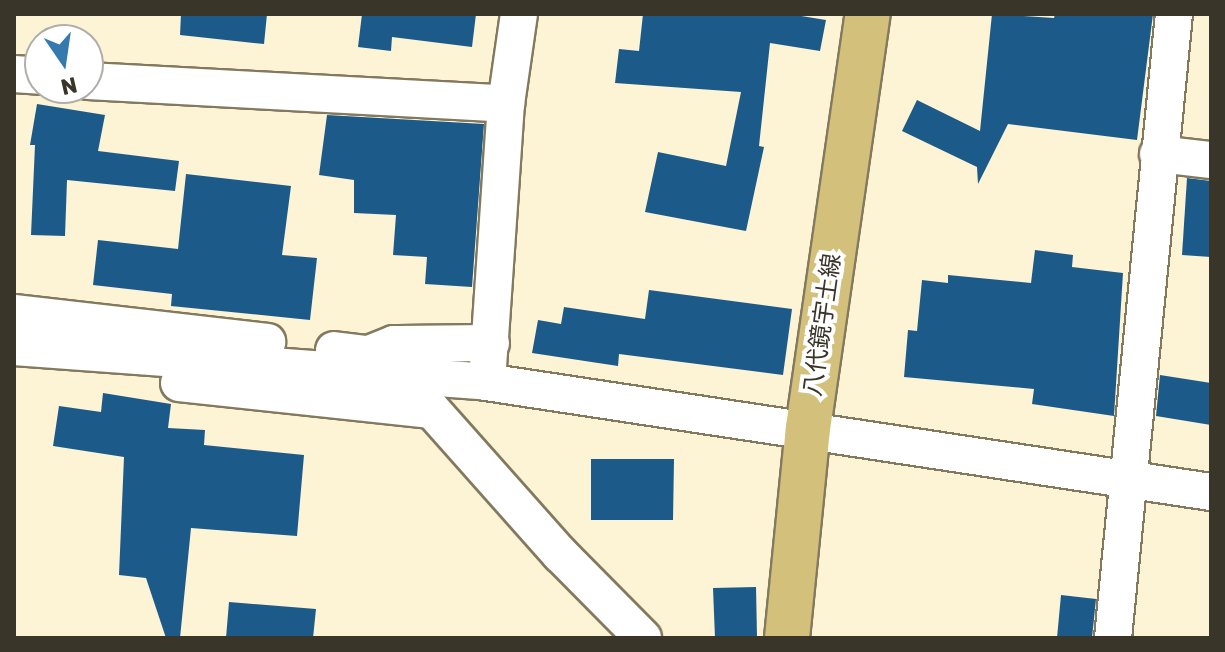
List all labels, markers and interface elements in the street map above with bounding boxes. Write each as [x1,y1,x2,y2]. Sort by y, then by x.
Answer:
north arrow [24,24,104,104]
text: N [58,71,80,101]
street label: 八代鏡宇土線 [799,252,847,398]

